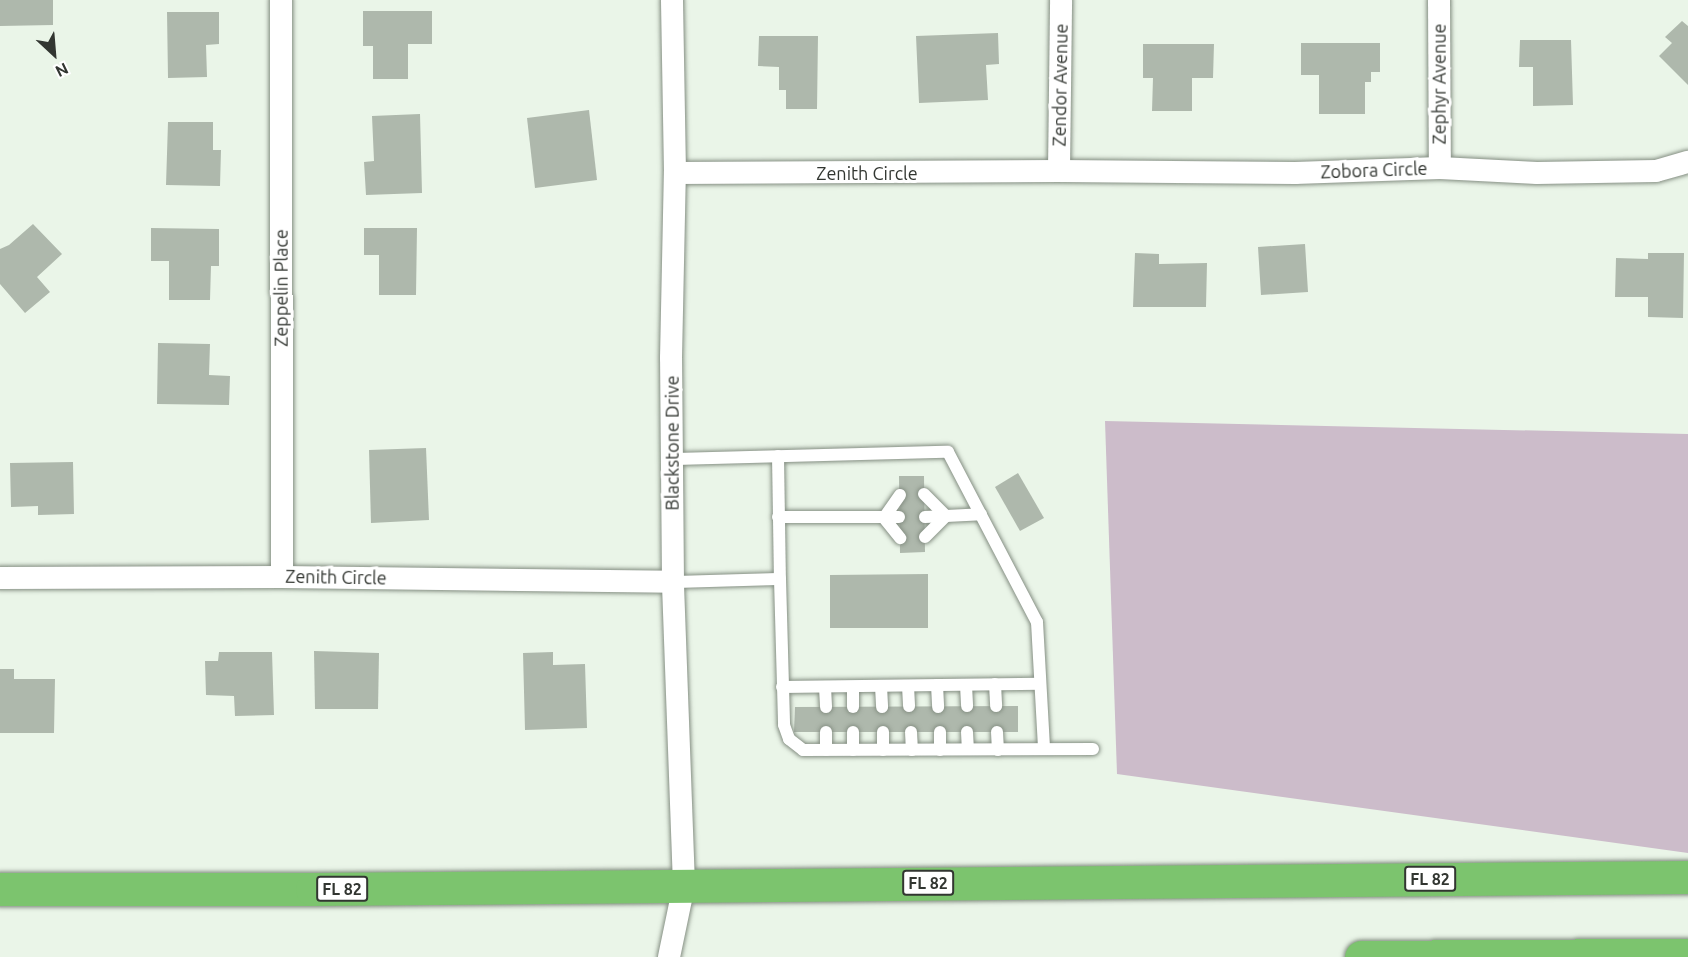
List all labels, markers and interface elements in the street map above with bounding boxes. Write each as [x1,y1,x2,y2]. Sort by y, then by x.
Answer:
street label: Zendor Avenue [1048,23,1072,147]
north arrow [24,24,84,84]
street label: Zephyr Avenue [1428,24,1450,144]
text: N [53,59,71,81]
street label: Zobora Circle [1320,157,1428,183]
street label: Zenith Circle [816,162,918,184]
street label: Zeppelin Place [270,229,292,347]
street label: Blackstone Drive [661,375,683,511]
street label: Zenith Circle [285,565,387,589]
road number: FL 82 [1403,866,1457,892]
road number: FL 82 [901,870,955,896]
road number: FL 82 [315,876,369,902]

